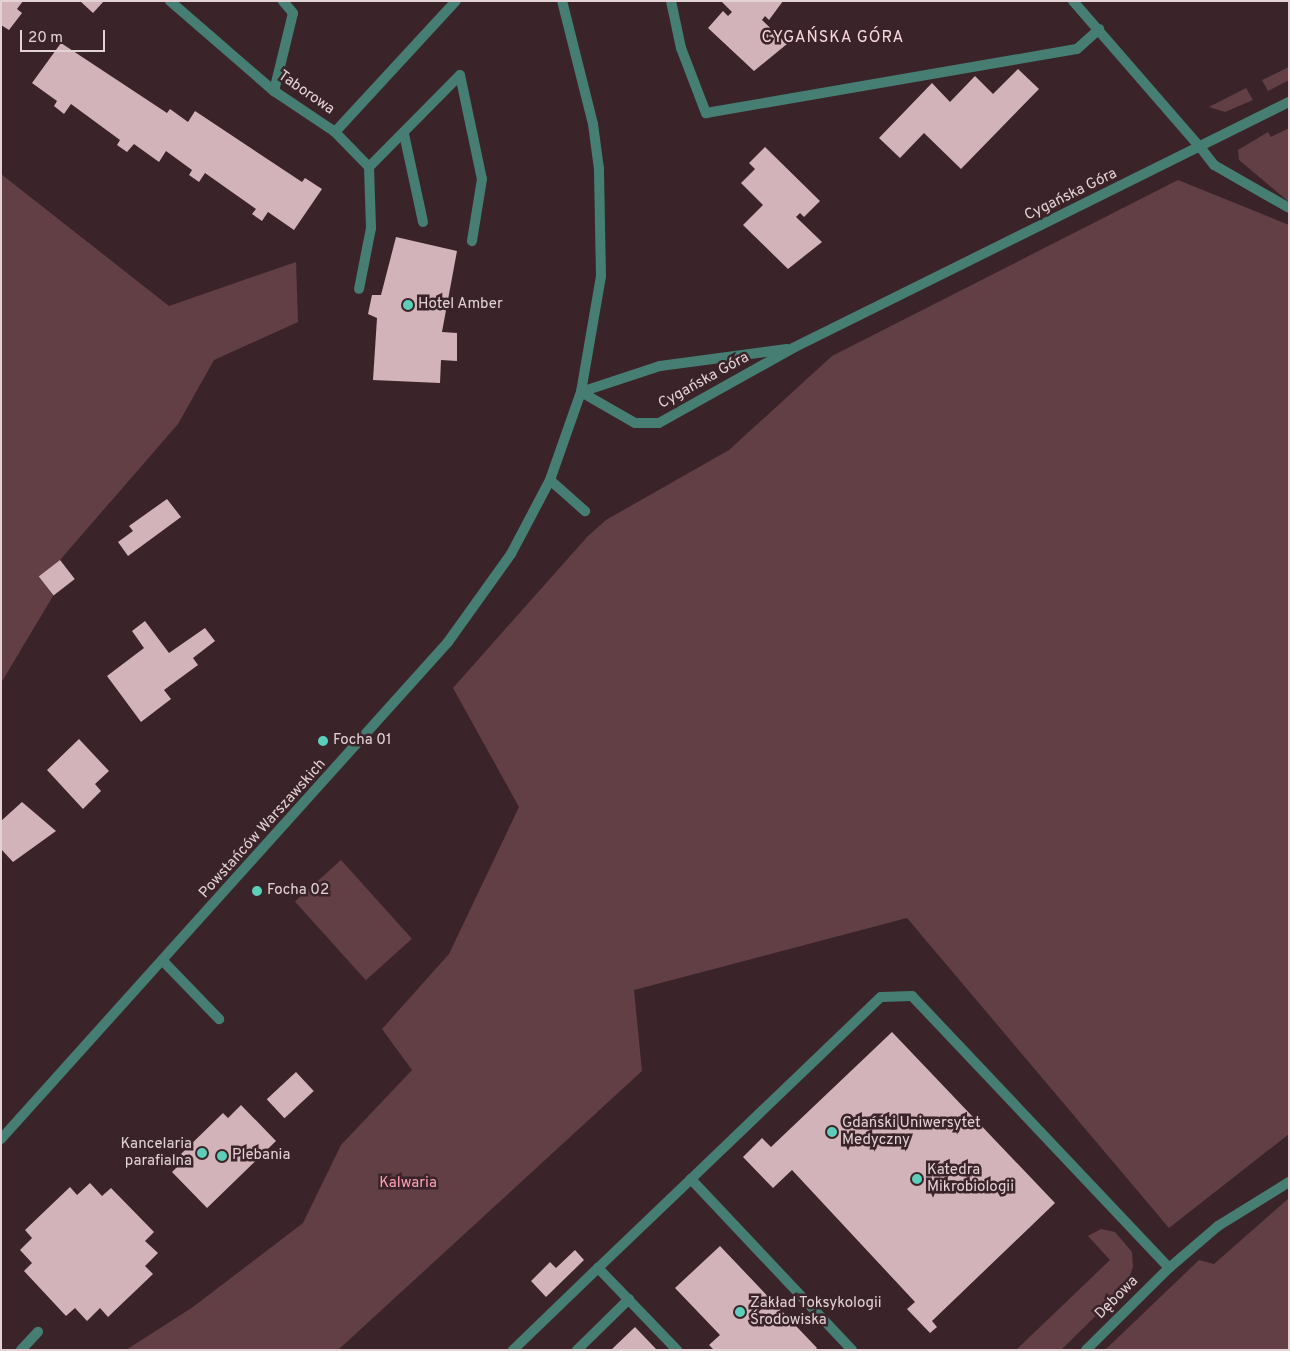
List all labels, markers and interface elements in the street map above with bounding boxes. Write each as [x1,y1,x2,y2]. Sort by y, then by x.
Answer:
scale bar [22,20,108,52]
district label: CYGAŃSKA GÓRA [760,28,906,48]
text: 20 m [28,29,63,48]
street label: Taborowa [274,67,338,119]
street label: Cygańska Góra [1022,165,1120,225]
place label: Hotel Amber [418,296,503,314]
marker: Hotel Amber [402,299,414,311]
street label: Cygańska Góra [656,349,752,413]
place label: Focha 01 [333,732,391,750]
marker: Focha 01 [317,735,329,747]
street label: Powstańców Warszawskich [196,756,330,902]
place label: Focha 02 [267,882,329,900]
marker: Focha 02 [251,885,263,897]
place label: Gdański Uniwersytet Medyczny [842,1114,981,1149]
marker: Gdański Uniwersytet Medyczny [826,1126,838,1138]
place label: Kancelaria parafialna [120,1135,192,1170]
marker: Kancelaria parafialna [196,1147,208,1159]
place label: Plebania [232,1147,290,1165]
marker: Plebania [216,1150,228,1162]
place label: Katedra Mikrobiologii [927,1161,1014,1196]
marker: Katedra Mikrobiologii [911,1173,923,1185]
park label: Kalwaria [379,1175,437,1193]
street label: Dębowa [1092,1273,1142,1323]
place label: Zakład Toksykologii Środowiska [750,1294,882,1329]
marker: Zakład Toksykologii Środowiska [734,1306,746,1318]

